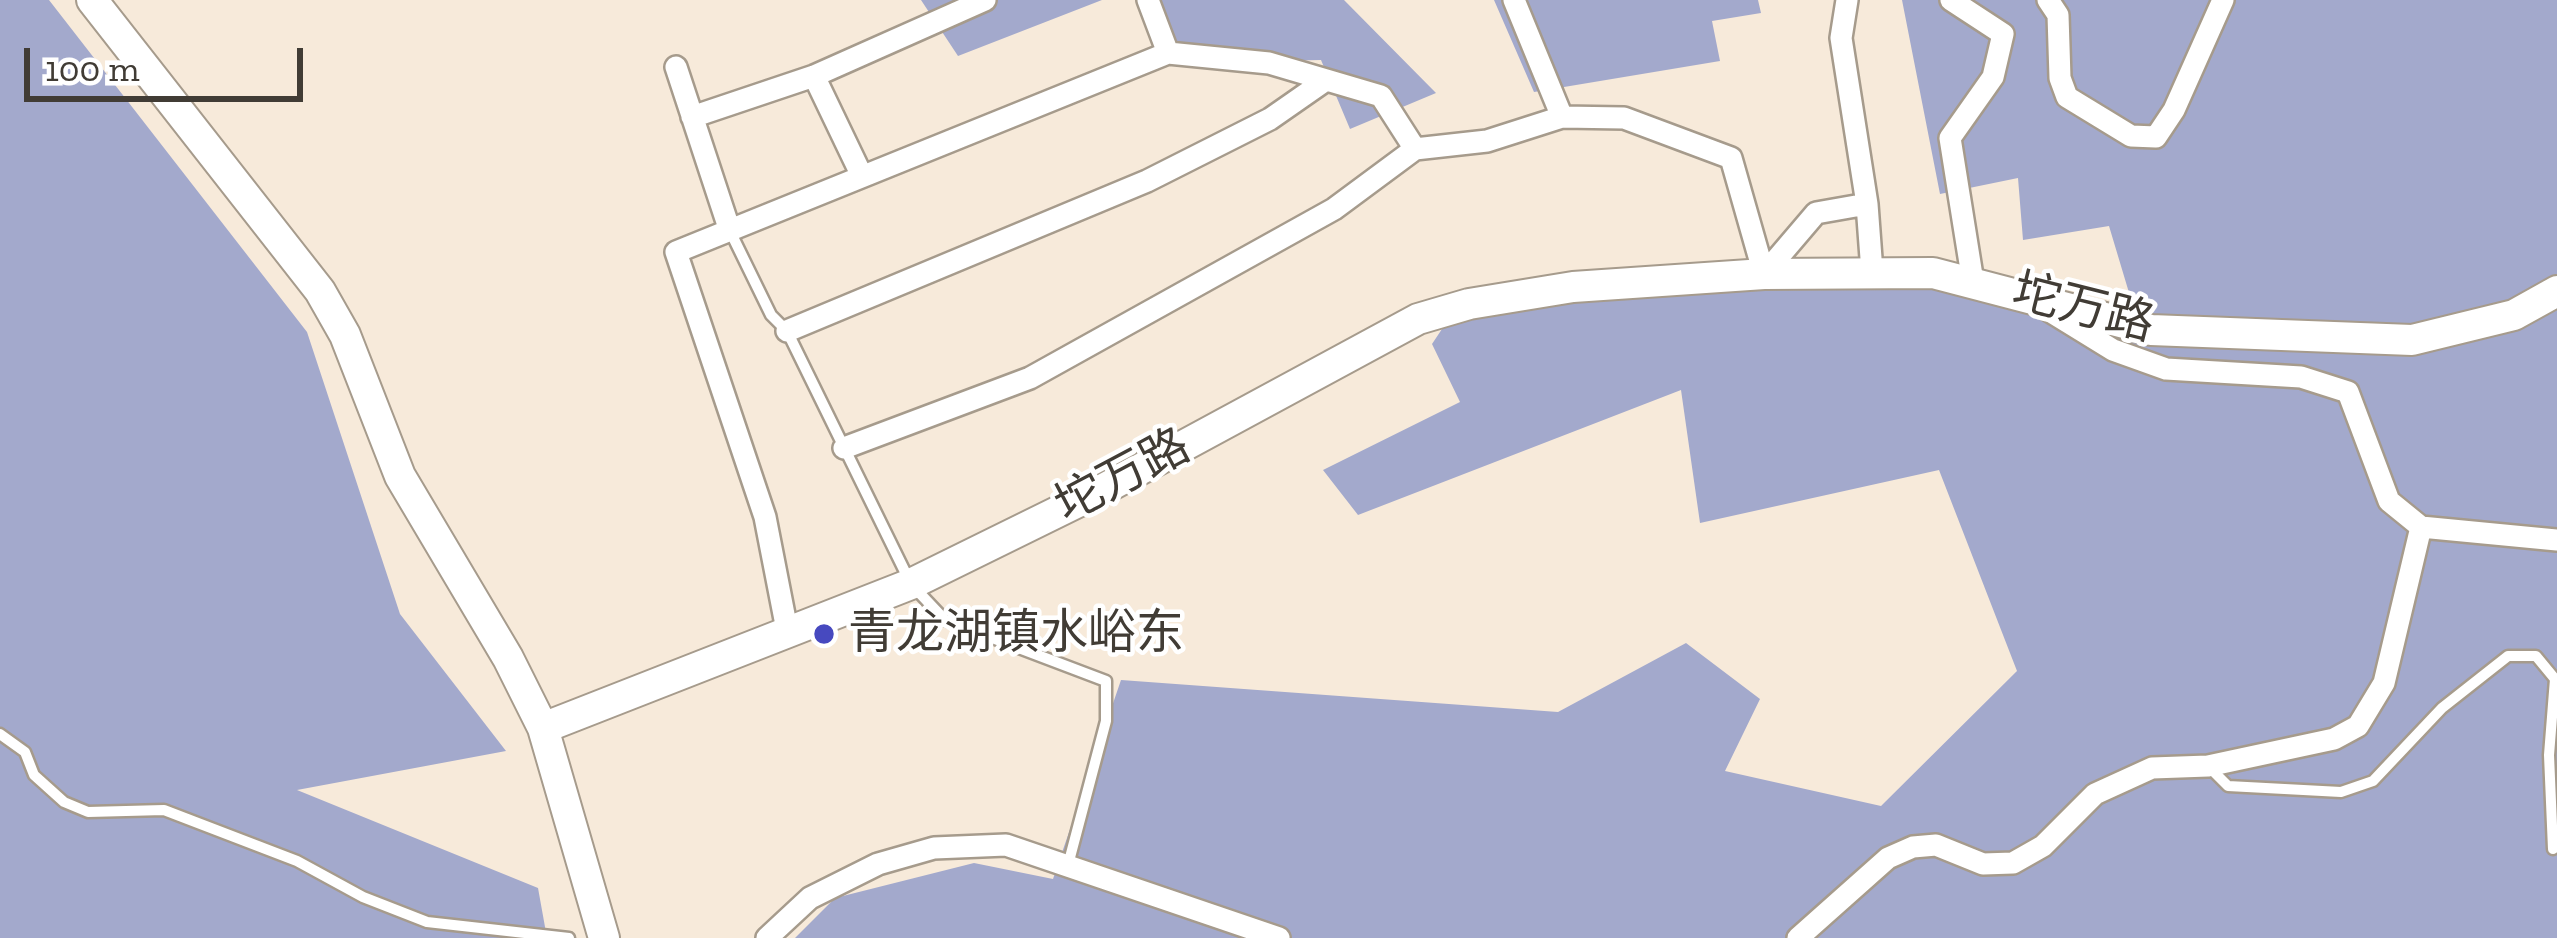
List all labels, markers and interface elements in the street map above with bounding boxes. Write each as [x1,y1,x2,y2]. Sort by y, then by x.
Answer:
scale bar [30,24,309,98]
text: 100 m [45,47,140,90]
street label: 坨万路 [2006,264,2160,354]
street label: 坨万路 [1046,418,1200,536]
place label: 青龙湖镇水峪东 [848,605,1184,663]
marker: 青龙湖镇水峪东 [811,621,837,647]

